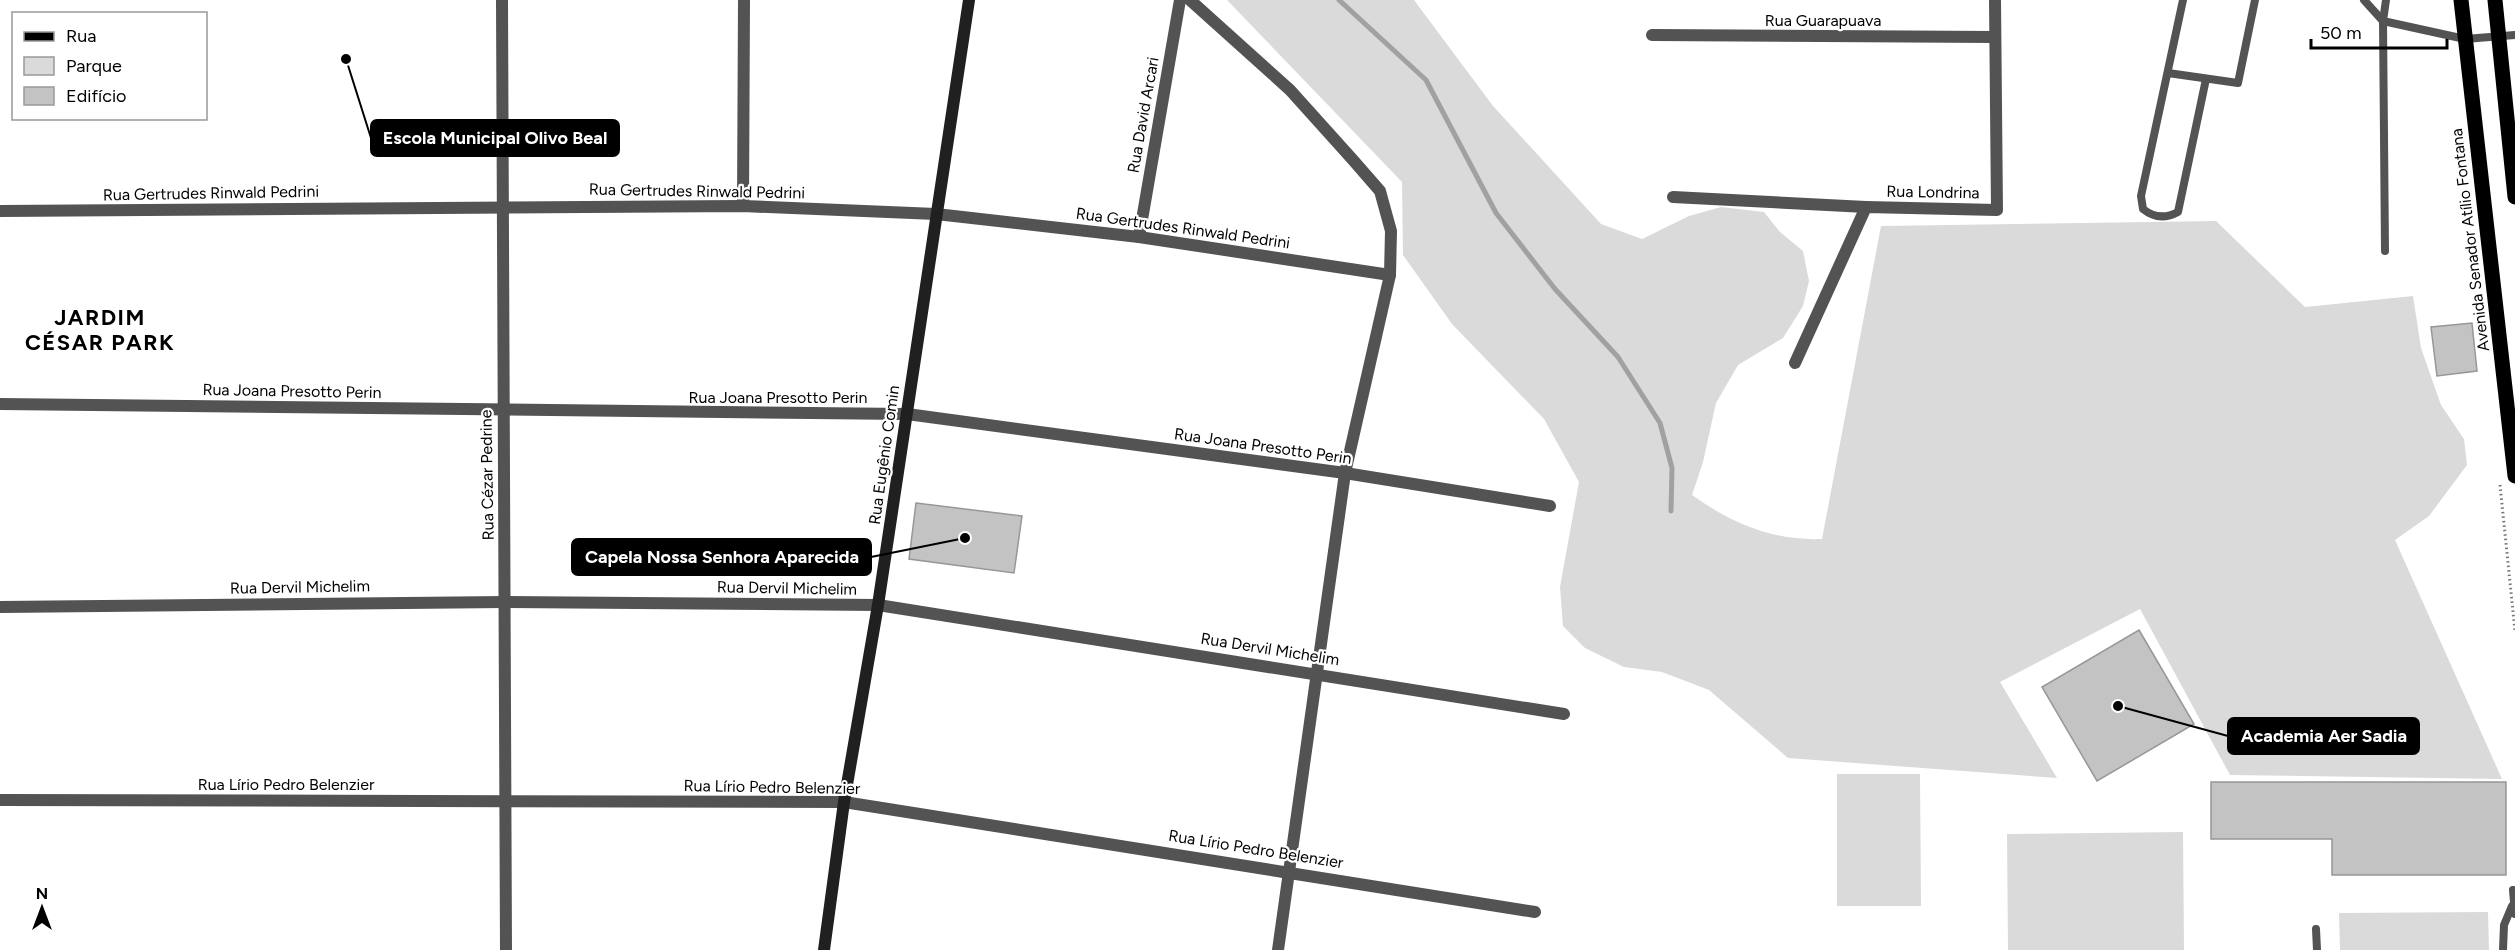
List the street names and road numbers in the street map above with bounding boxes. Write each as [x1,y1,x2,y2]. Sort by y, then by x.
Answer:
street label: Rua Guarapuava [1765,11,1881,30]
street label: Rua David Arcari [1123,55,1163,175]
street label: Avenida Senador Atílio Fontana [2447,127,2493,353]
street label: Rua Gertrudes Rinwald Pedrini [589,180,805,202]
street label: Rua Gertrudes Rinwald Pedrini [103,182,319,204]
street label: Rua Londrina [1886,182,1980,202]
street label: Rua Gertrudes Rinwald Pedrini [1075,204,1291,252]
street label: Rua Joana Presotto Perin [202,380,382,402]
street label: Rua Eugênio Comin [865,384,903,526]
street label: Rua Joana Presotto Perin [688,388,868,407]
street label: Rua Cézar Pedrine [476,409,498,541]
street label: Rua Joana Presotto Perin [1173,424,1353,468]
street label: Rua Dervil Michelim [230,576,370,598]
street label: Rua Dervil Michelim [717,577,857,599]
street label: Rua Dervil Michelim [1199,629,1341,669]
street label: Rua Lírio Pedro Belenzier [198,775,375,794]
street label: Rua Lírio Pedro Belenzier [683,776,861,798]
street label: Rua Lírio Pedro Belenzier [1167,826,1345,872]

